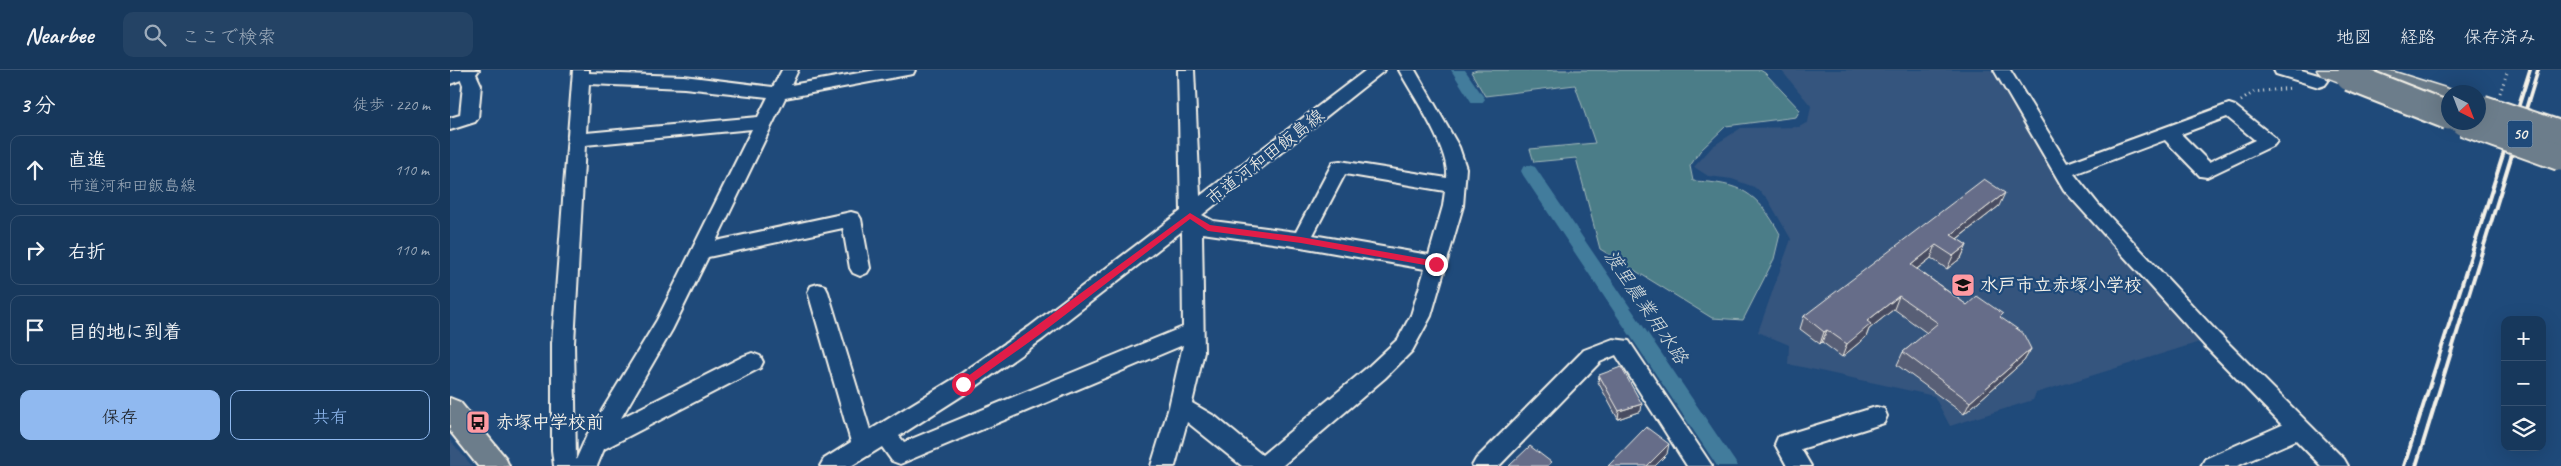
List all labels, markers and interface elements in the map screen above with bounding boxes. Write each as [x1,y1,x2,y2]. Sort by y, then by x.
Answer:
search box [123,12,473,57]
text: Nearbee [25,20,93,50]
icon: search [141,21,169,49]
text: ここで検索 [181,25,276,49]
text: 地図 [2336,26,2372,48]
text: 経路 [2400,26,2436,48]
text: 保存済み [2464,26,2536,48]
north arrow [2441,85,2486,130]
text: 3 分 [20,92,56,118]
text: 徒歩 · 220 m [353,95,430,115]
street label: 市道河和田飯島線 [1201,104,1329,210]
road number: 50 [2508,121,2532,148]
text: 直進 [68,148,106,172]
icon: ahead [21,156,49,184]
text: 110 m [395,160,429,180]
text: 市道河和田飯島線 [68,176,196,196]
icon: right [21,236,49,264]
text: 右折 [68,240,106,264]
text: 110 m [395,240,429,260]
water label: 渡里農業用水路 [1599,245,1694,370]
route end [1425,253,1448,276]
school or university icon: 水戸市立赤塚小学校 [1950,272,1976,298]
place label: 水戸市立赤塚小学校 [1980,274,2142,296]
icon: arrive [21,316,49,344]
map controls [2501,316,2546,451]
button: + [2501,316,2546,361]
text: 目的地に到着 [68,320,182,344]
button: − [2501,361,2546,406]
route start [952,373,975,396]
button: 保存 [20,390,220,440]
button: 共有 [230,390,430,440]
button: layers [2501,406,2546,451]
bus stop icon: 赤塚中学校前 [465,409,491,435]
place label: 赤塚中学校前 [496,411,604,433]

